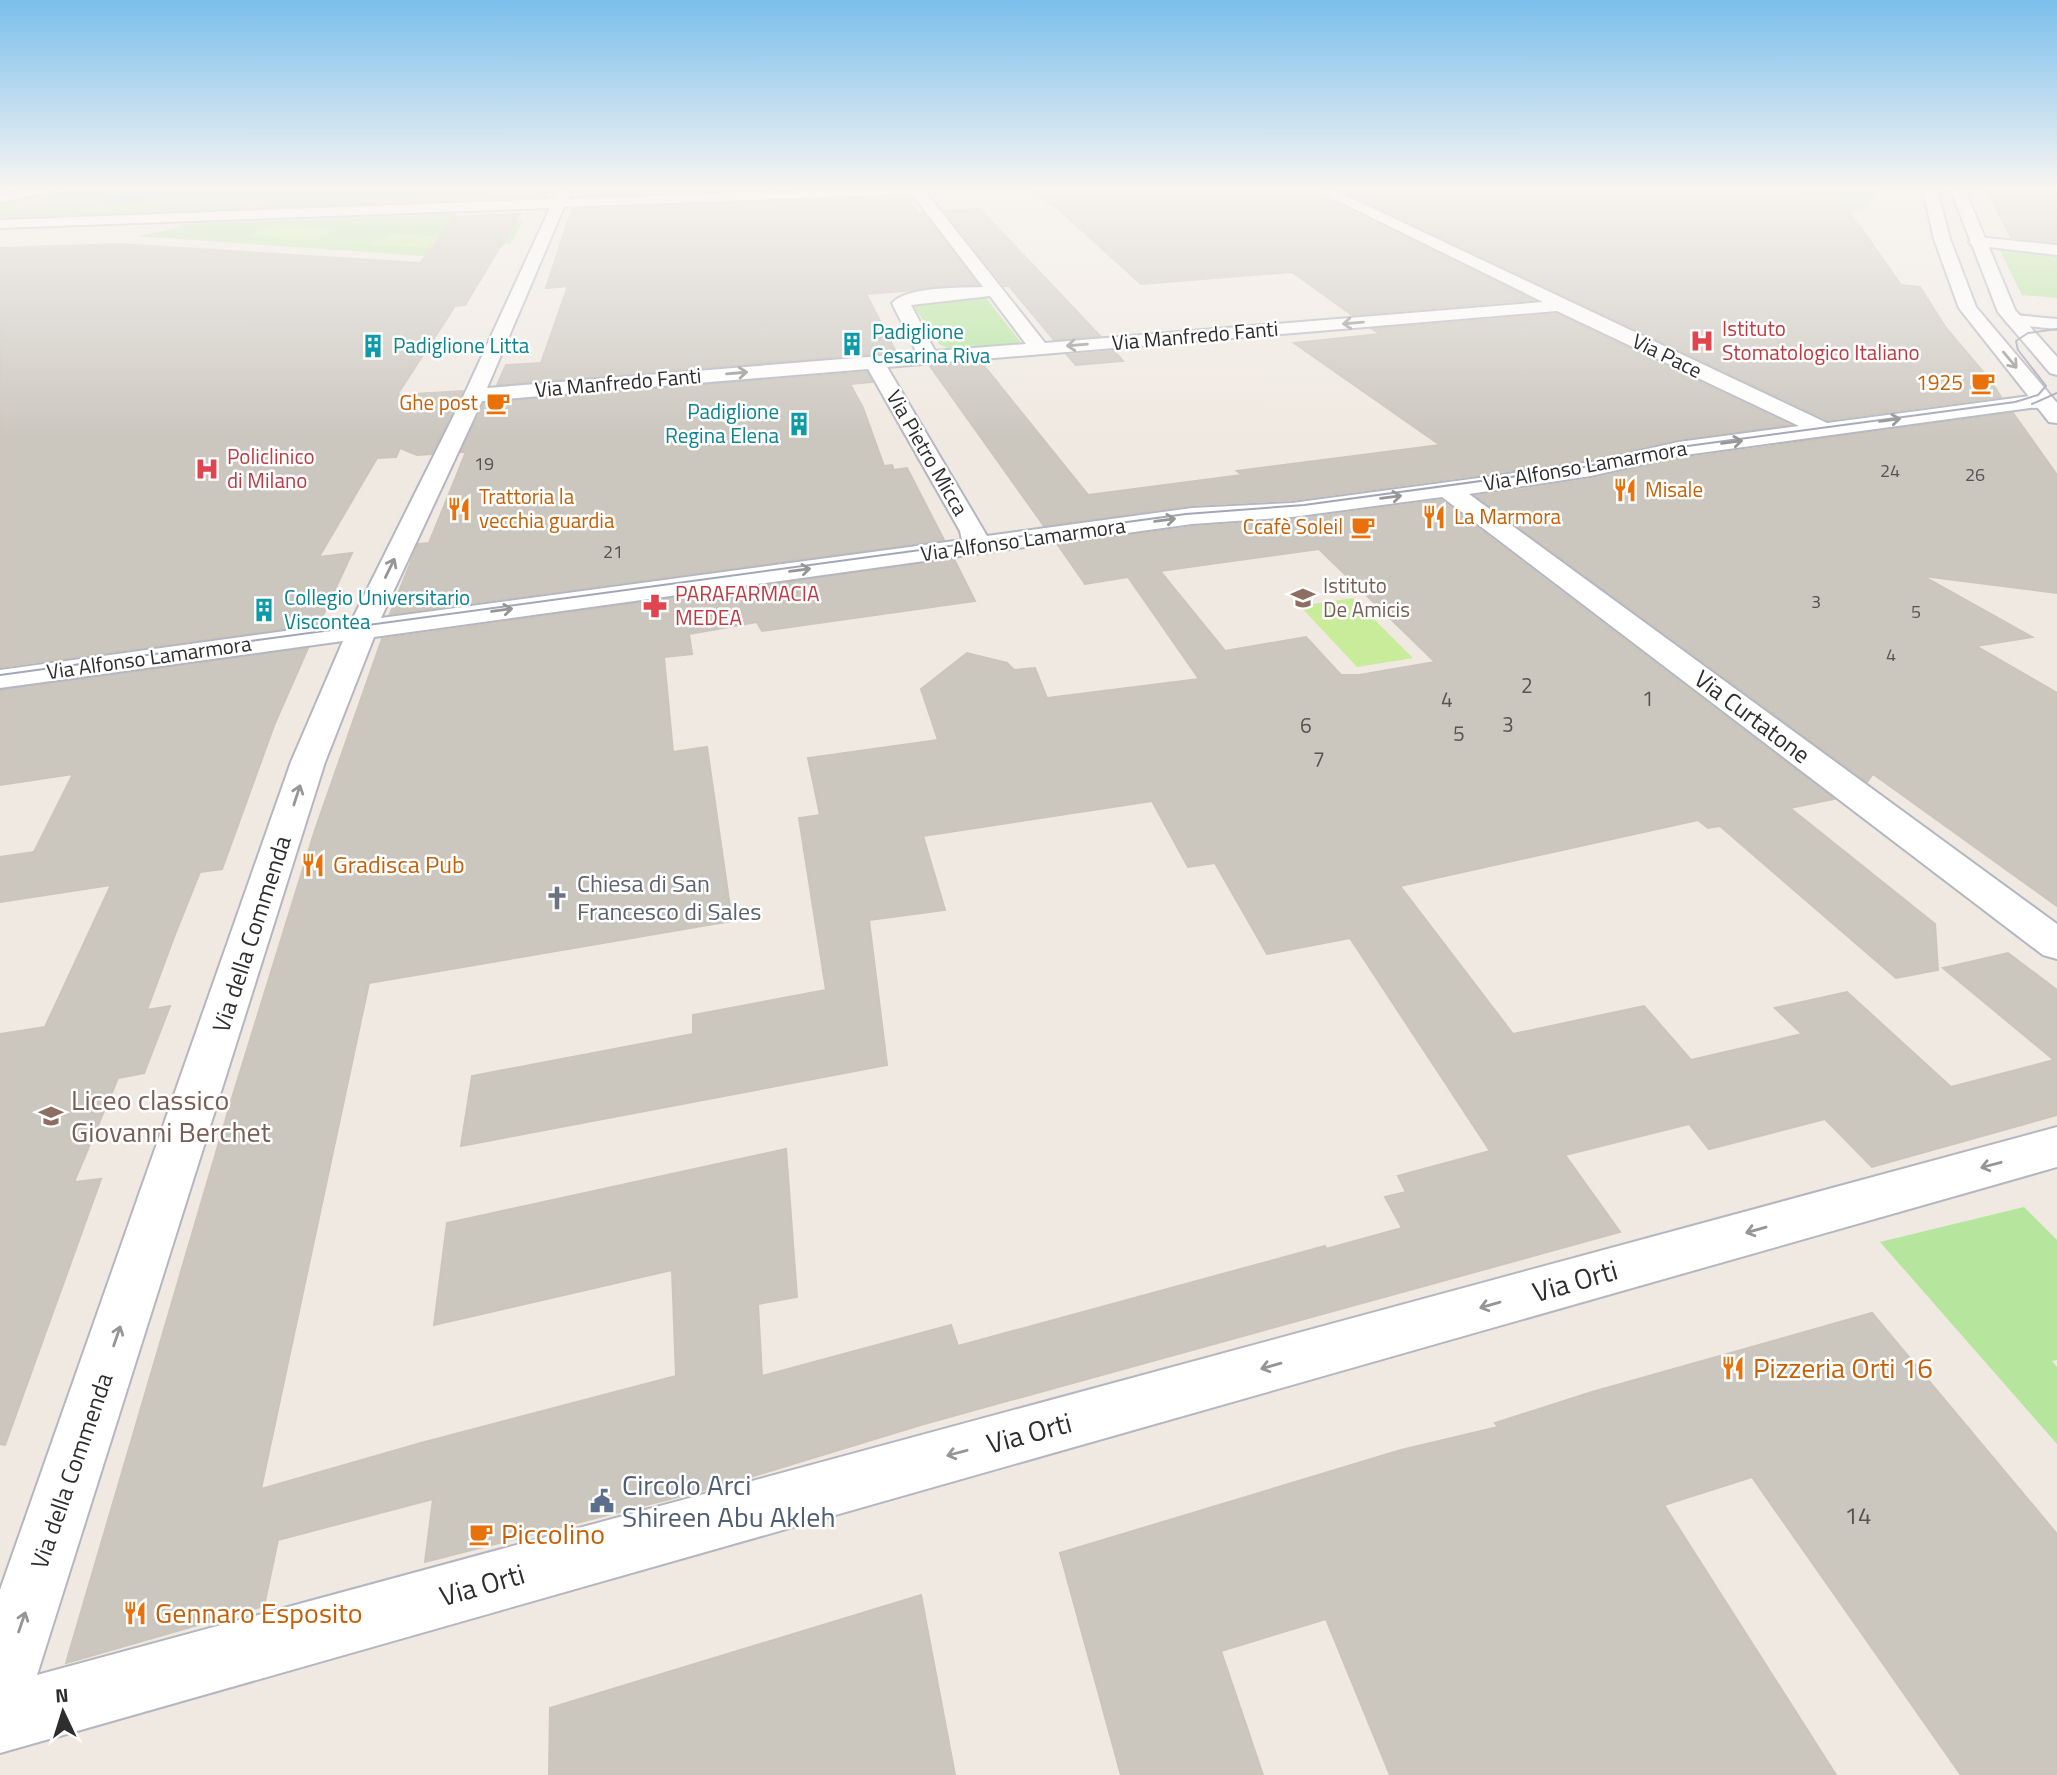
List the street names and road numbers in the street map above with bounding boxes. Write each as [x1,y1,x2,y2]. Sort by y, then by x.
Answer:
street label: Via Manfredo Fanti [1110,312,1279,358]
street label: Via Pace [1627,324,1708,386]
street label: Via Manfredo Fanti [533,359,702,405]
street label: Via Pietro Micca [879,384,977,522]
street label: Via Alfonso Lamarmora [1480,431,1690,499]
street label: Via Alfonso Lamarmora [918,509,1128,569]
street label: Via Alfonso Lamarmora [44,627,254,687]
street label: Via Curtatone [1687,661,1818,772]
street label: Via della Commenda [202,831,300,1037]
street label: Via Orti [1527,1248,1622,1313]
street label: Via della Commenda [21,1368,121,1573]
street label: Via Orti [981,1401,1076,1465]
street label: Via Orti [434,1552,529,1617]

